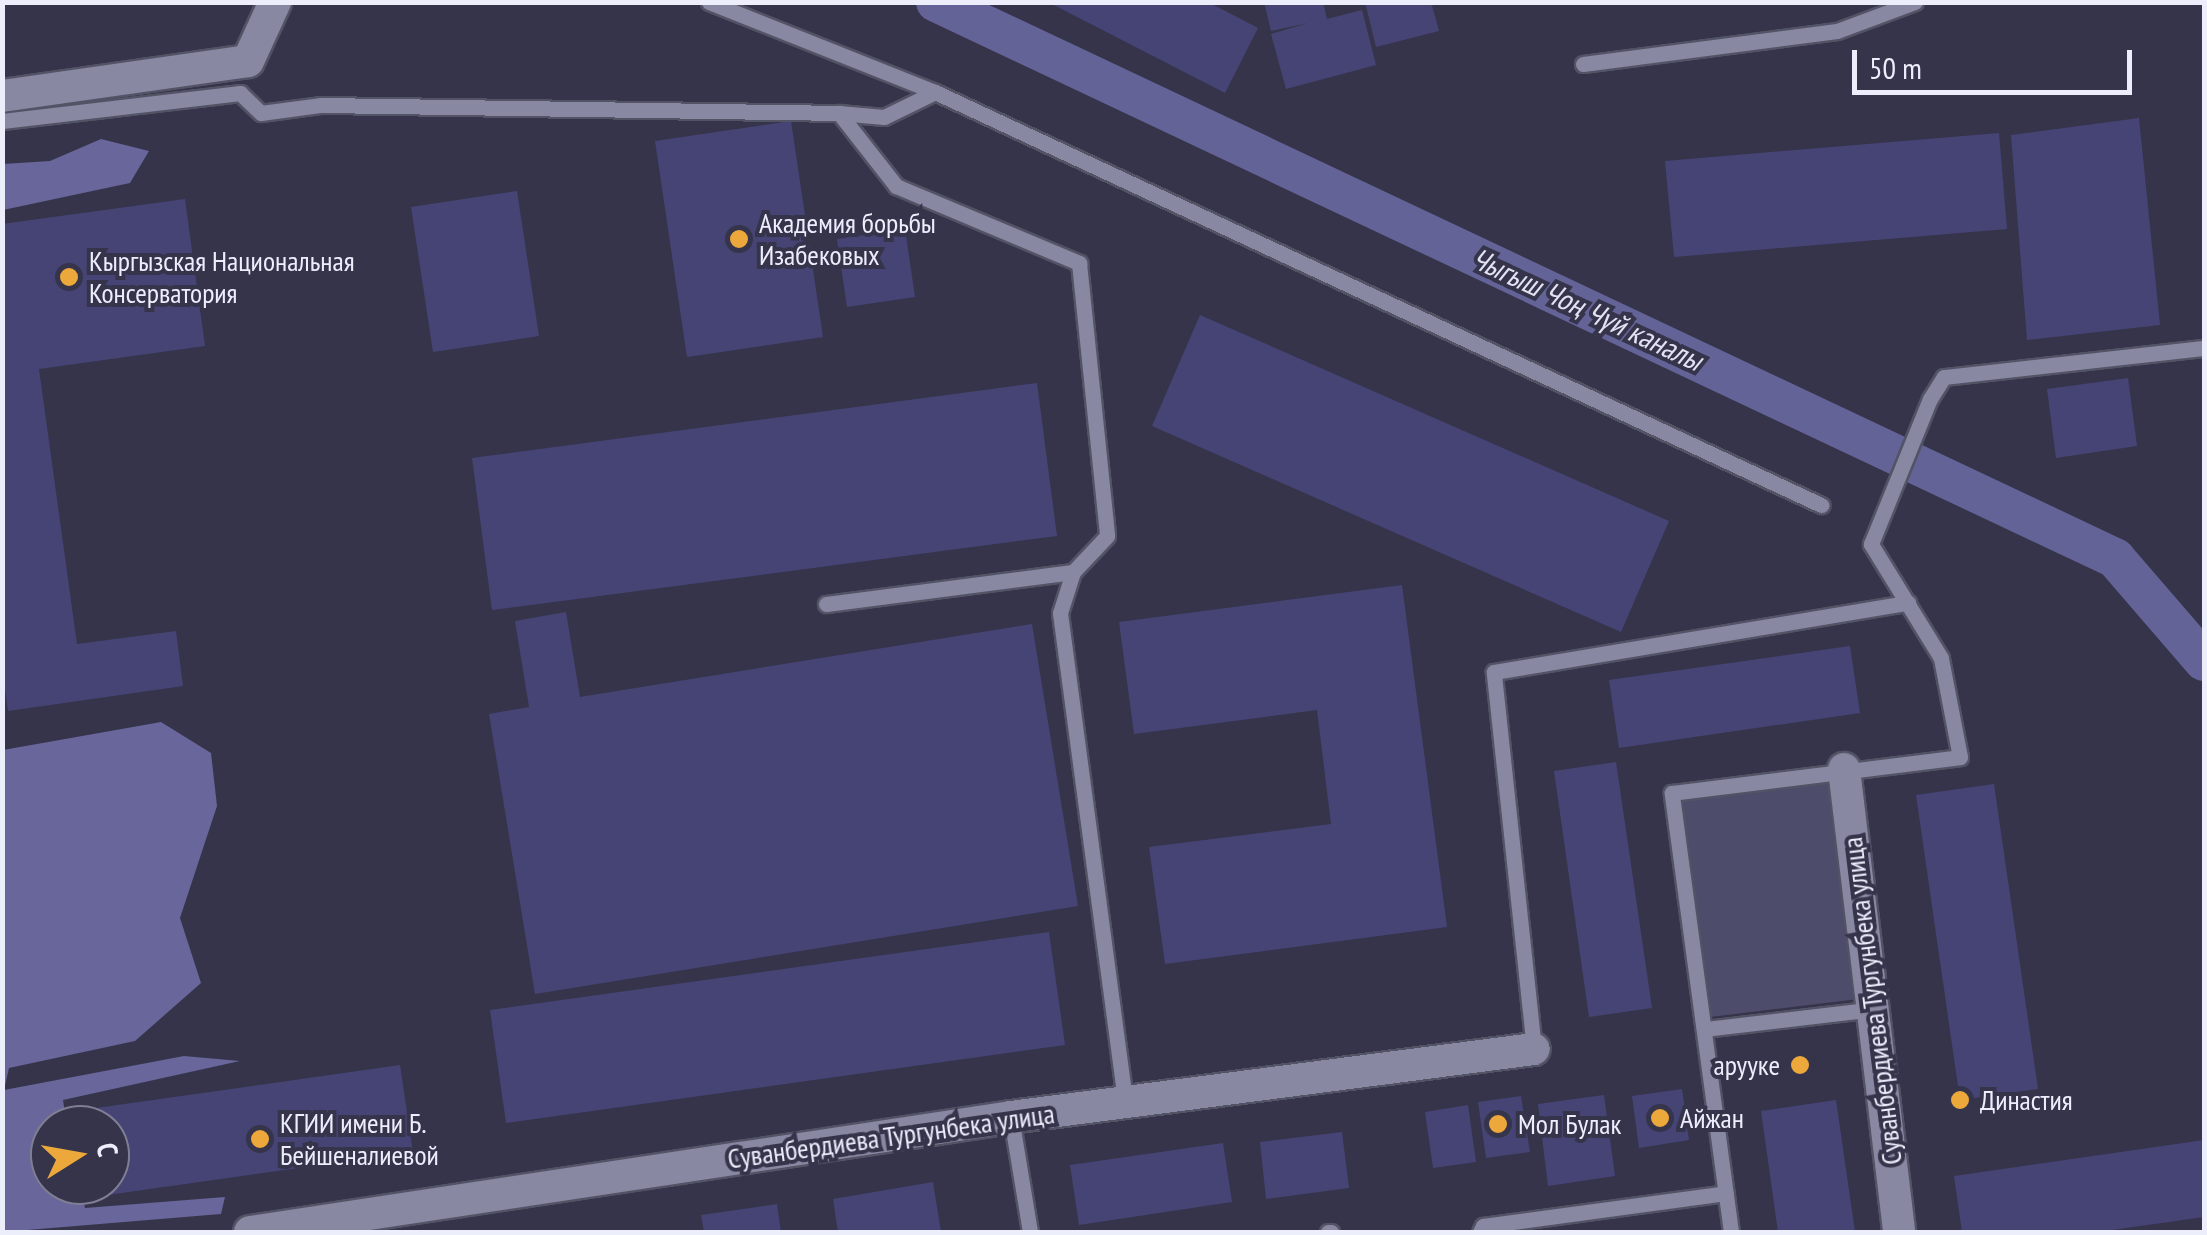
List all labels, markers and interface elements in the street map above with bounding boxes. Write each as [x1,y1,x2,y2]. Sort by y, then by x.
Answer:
scale bar [1857,30,2137,92]
text: 50 m [1869,48,1922,87]
place label: Академия борьбы Изабековых [759,206,936,272]
marker: Академия борьбы Изабековых [728,228,750,250]
water label: Чыгыш Чоң Чүй каналы [1466,240,1708,378]
place label: Кыргызская Национальная Консерватория [89,244,354,310]
marker: Кыргызская Национальная Консерватория [58,266,80,288]
street label: Суванбердиева Тургунбека улица [1835,835,1909,1167]
place label: арууке [1713,1048,1780,1082]
marker: арууке [1789,1054,1811,1076]
place label: Династия [1980,1083,2073,1117]
marker: Династия [1949,1089,1971,1111]
street label: Суванбердиева Тургунбека улица [725,1096,1057,1176]
place label: Айжан [1680,1101,1744,1135]
north arrow [30,1105,130,1205]
place label: КГИИ имени Б. Бейшеналиевой [280,1106,439,1172]
place label: Мол Булак [1518,1107,1621,1141]
marker: Айжан [1649,1107,1671,1129]
marker: Мол Булак [1487,1113,1509,1135]
marker: КГИИ имени Б. Бейшеналиевой [249,1128,271,1150]
text: С [89,1140,127,1159]

